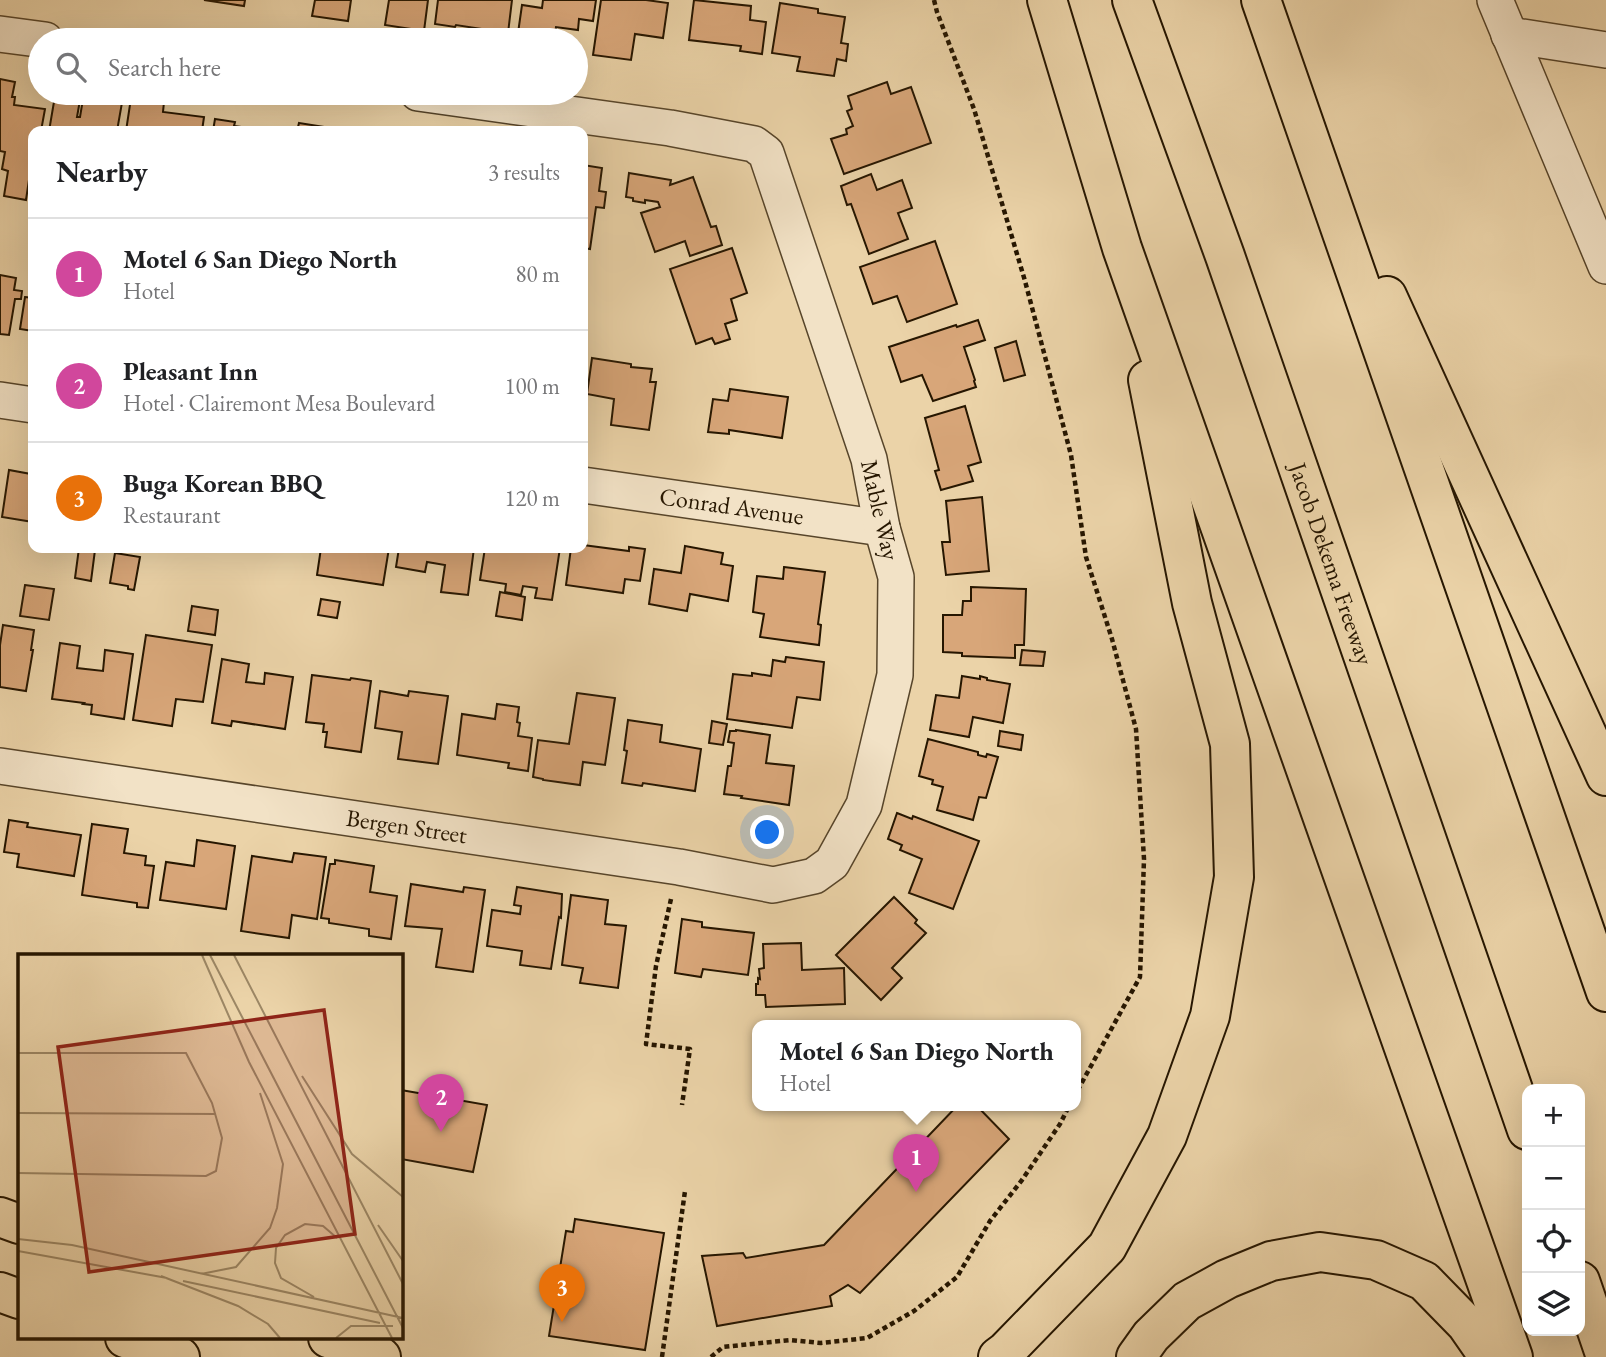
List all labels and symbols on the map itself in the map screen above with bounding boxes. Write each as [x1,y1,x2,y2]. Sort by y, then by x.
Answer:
street label: Jacob Dekema Freeway [1282,456,1381,669]
street label: Mable Way [854,457,907,564]
street label: Conrad Avenue [657,480,806,532]
street label: Bergen Street [344,802,469,850]
your location [750,815,784,849]
inset map [18,954,402,1340]
pin: 2 [418,1074,464,1132]
pin: 1 [893,1134,939,1192]
pin: 3 [539,1264,585,1322]

